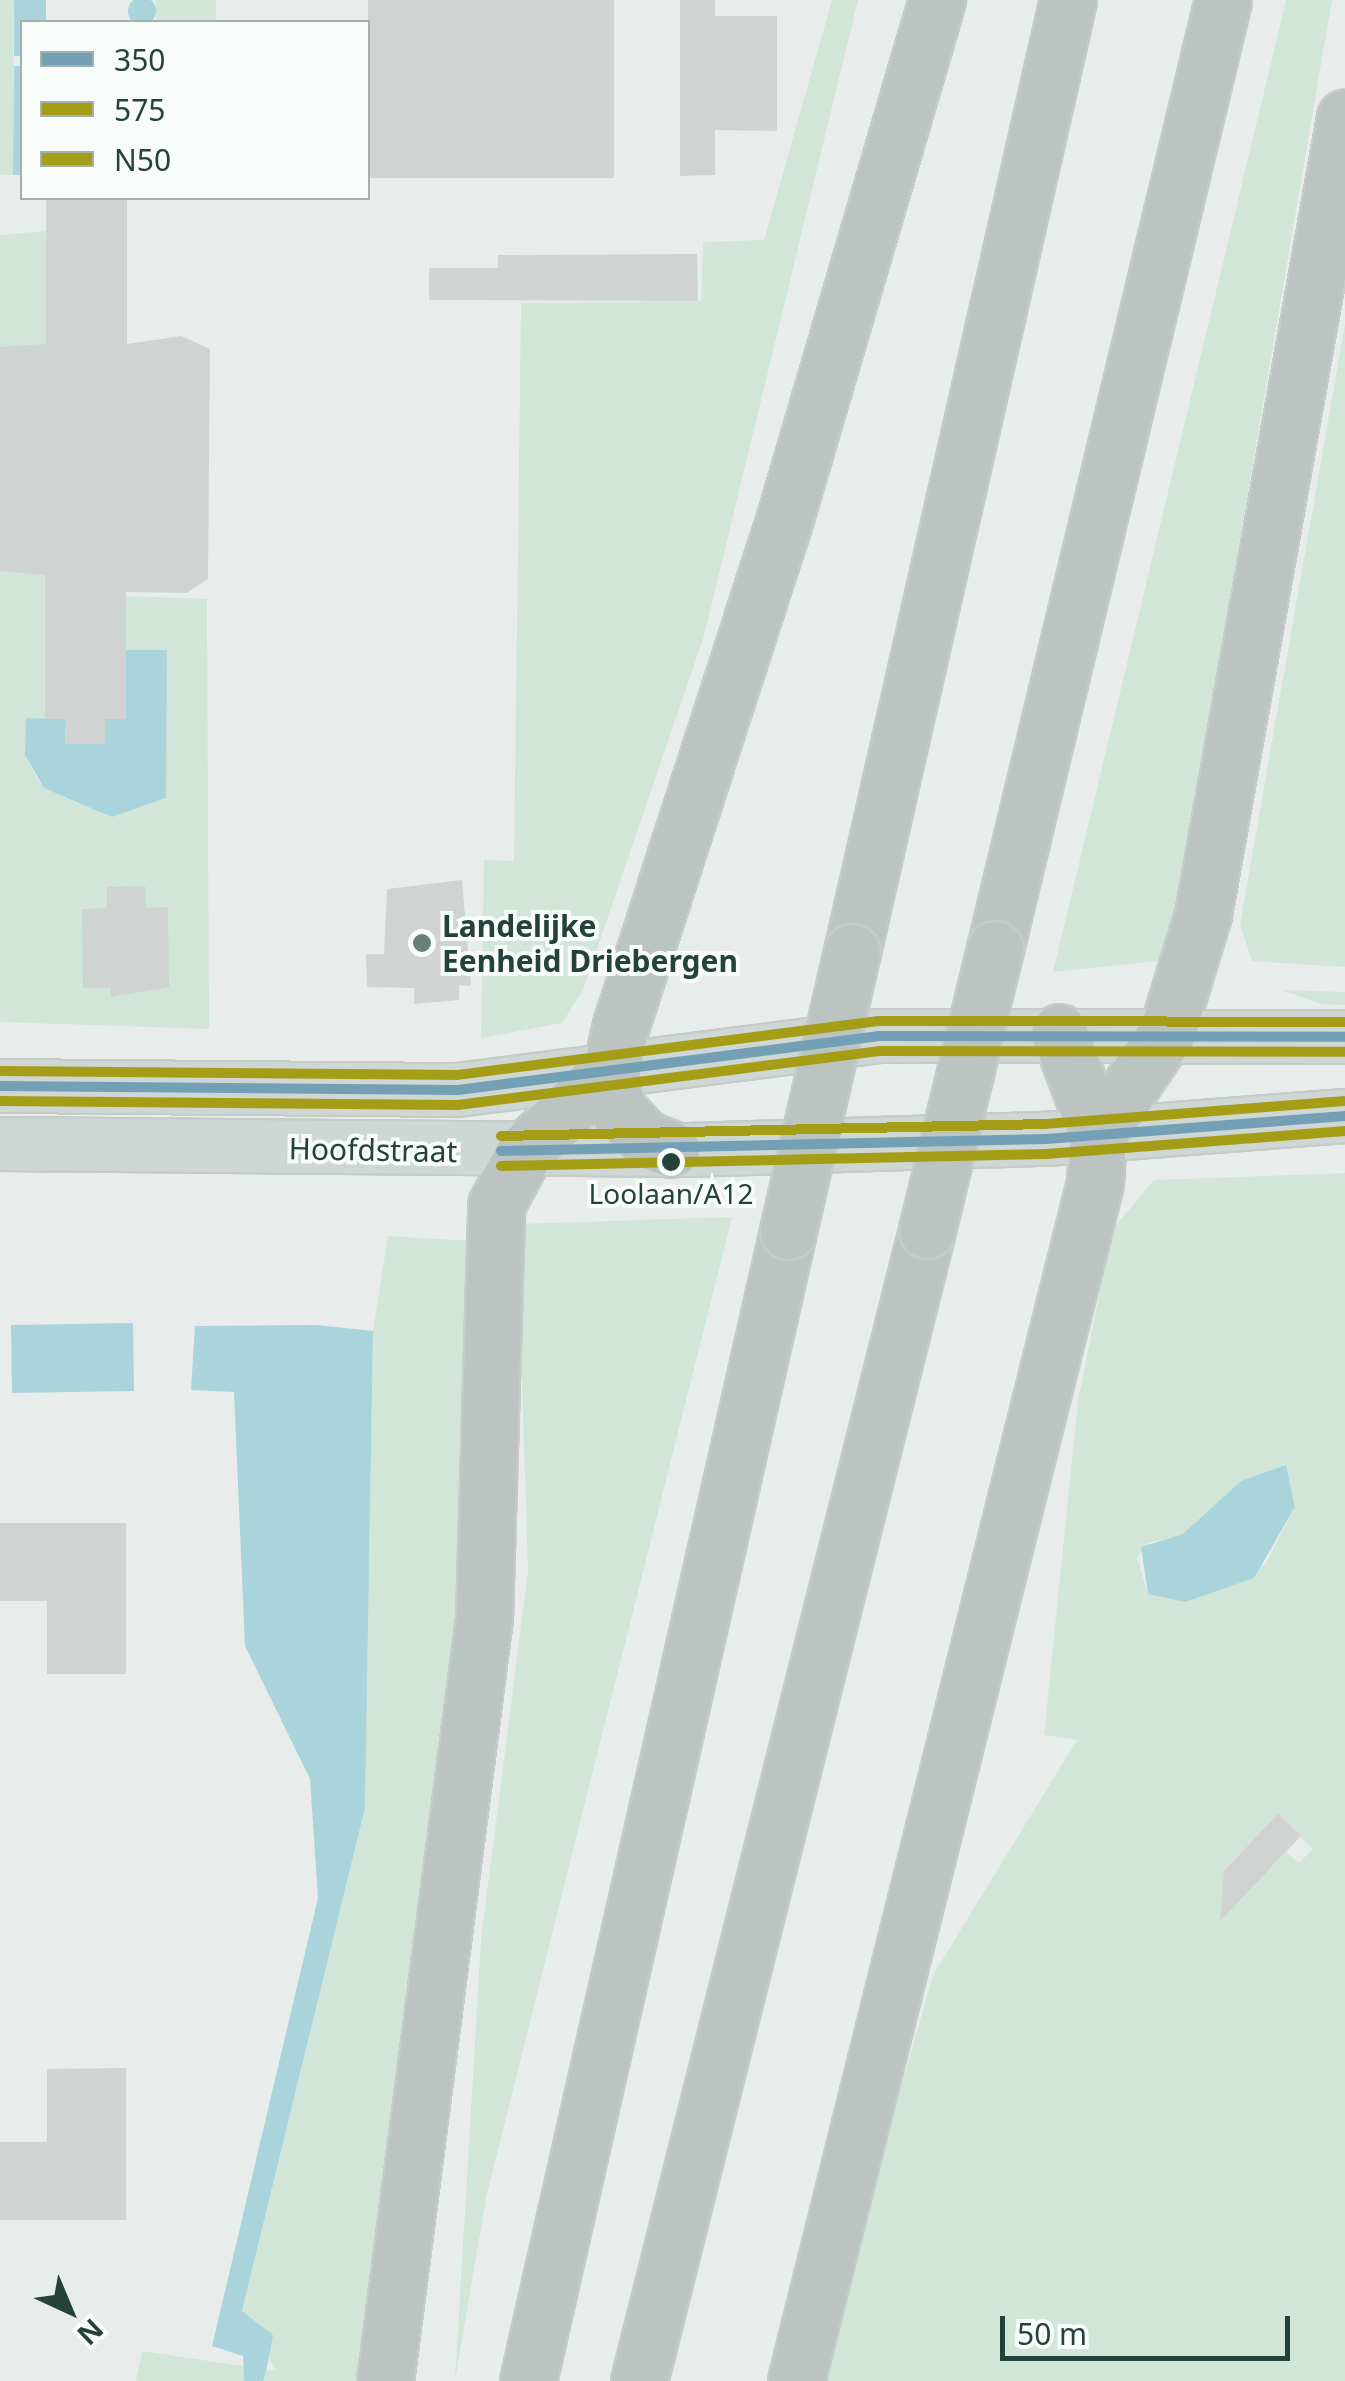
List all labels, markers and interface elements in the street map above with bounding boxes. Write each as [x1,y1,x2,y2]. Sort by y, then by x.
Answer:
legend [20,20,370,200]
text: 350 [114,39,165,80]
text: 575 [114,89,165,130]
text: N50 [114,139,171,180]
place label: Landelijke Eenheid Driebergen [442,908,738,978]
marker: Landelijke Eenheid Driebergen [411,932,433,954]
street label: Hoofdstraat [288,1131,458,1169]
marker: Loolaan/A12 [661,1152,681,1172]
place label: Loolaan/A12 [589,1176,753,1210]
north arrow [20,2261,120,2361]
scale bar [1005,2296,1295,2358]
text: N [69,2311,112,2354]
text: 50 m [1017,2313,1087,2354]

